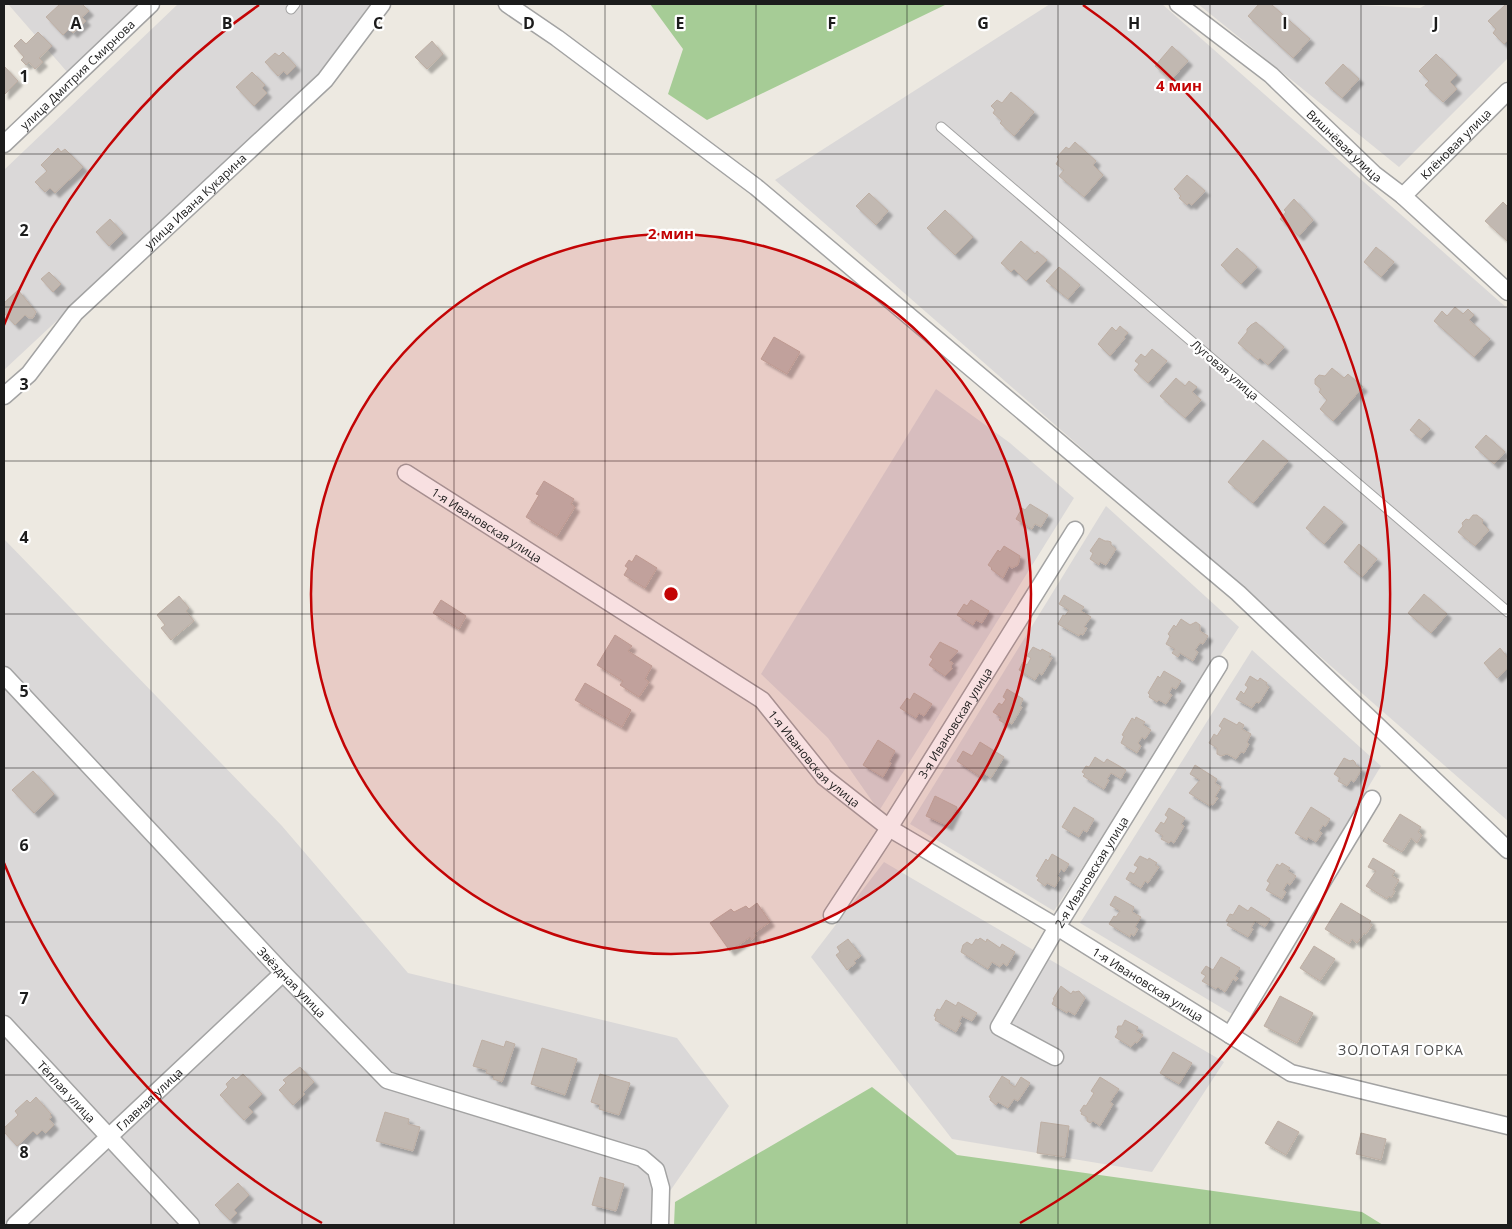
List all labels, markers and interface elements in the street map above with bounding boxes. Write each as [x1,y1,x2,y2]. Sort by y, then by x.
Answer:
text: A [70,12,82,34]
text: B [222,12,232,34]
text: C [373,12,383,34]
text: D [523,12,535,34]
text: E [676,12,685,34]
text: F [828,12,836,34]
text: G [977,12,989,34]
text: H [1128,12,1140,34]
text: I [1282,12,1288,34]
text: J [1431,12,1439,34]
street label: улица Дмитрия Смирнова [16,16,138,133]
text: 1 [19,65,29,87]
text: 4 мин [1156,75,1202,95]
street label: Клёновая улица [1416,104,1495,183]
street label: Вишнёвая улица [1303,105,1386,186]
street label: улица Ивана Кукарина [141,149,250,253]
text: 2 [19,219,29,241]
text: 2 мин [648,223,694,243]
street label: Луговая улица [1187,336,1263,404]
text: 3 [19,373,29,395]
street label: 1-я Ивановская улица [428,483,545,566]
text: 4 [19,526,29,548]
centre of rings [662,585,680,603]
street label: 3-я Ивановская улица [914,664,996,782]
text: 5 [19,680,29,702]
street label: 1-я Ивановская улица [765,706,864,811]
street label: 2-я Ивановская улица [1050,813,1132,931]
text: 6 [19,834,29,856]
street label: Звёздная улица [254,943,330,1021]
street label: 1-я Ивановская улица [1089,943,1207,1025]
text: 7 [19,987,29,1009]
district label: ЗОЛОТАЯ ГОРКА [1338,1040,1464,1059]
street label: Тёплая улица [34,1057,100,1126]
street label: Главная улица [112,1063,186,1134]
text: 8 [19,1141,29,1163]

